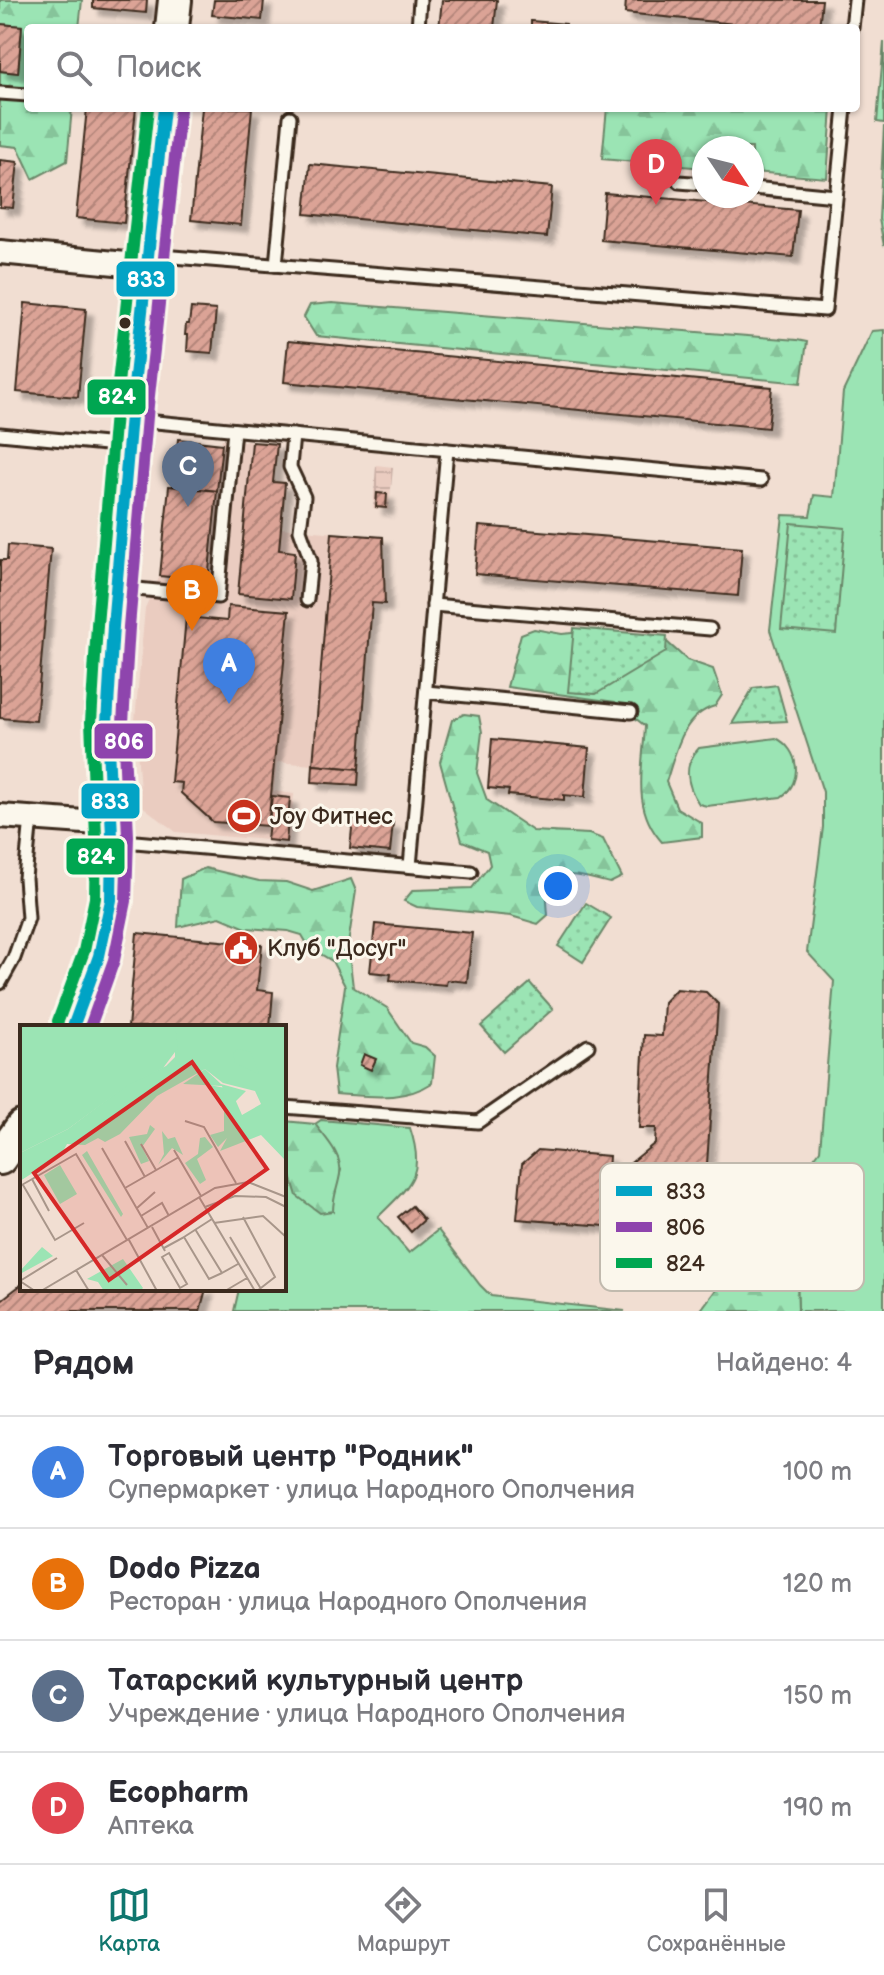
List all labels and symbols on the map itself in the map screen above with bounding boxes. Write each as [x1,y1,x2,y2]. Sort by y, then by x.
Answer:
north arrow [692,136,764,208]
pin: D [630,139,682,205]
line badge: 833 [115,260,176,298]
text: 833 [127,267,166,294]
unlabelled marker [117,315,133,331]
line badge: 824 [86,378,147,416]
text: 824 [98,384,136,411]
pin: C [162,441,214,507]
pin: B [166,565,218,631]
pin: A [203,638,255,704]
line badge: 806 [93,722,154,760]
text: 806 [104,729,144,756]
line badge: 833 [80,782,141,820]
text: 833 [91,789,130,816]
sports icon: Joy Фитнес [225,797,263,835]
place label: Joy Фитнес [270,802,393,831]
line badge: 824 [65,837,126,876]
text: 824 [77,844,115,871]
your location [538,866,578,906]
public building icon: Клуб "Досуг" [222,929,260,967]
place label: Клуб "Досуг" [267,934,406,963]
inset map [20,1025,286,1291]
legend [600,1163,864,1291]
text: 833 [666,1179,706,1206]
text: 806 [666,1215,705,1242]
text: 824 [666,1251,705,1278]

